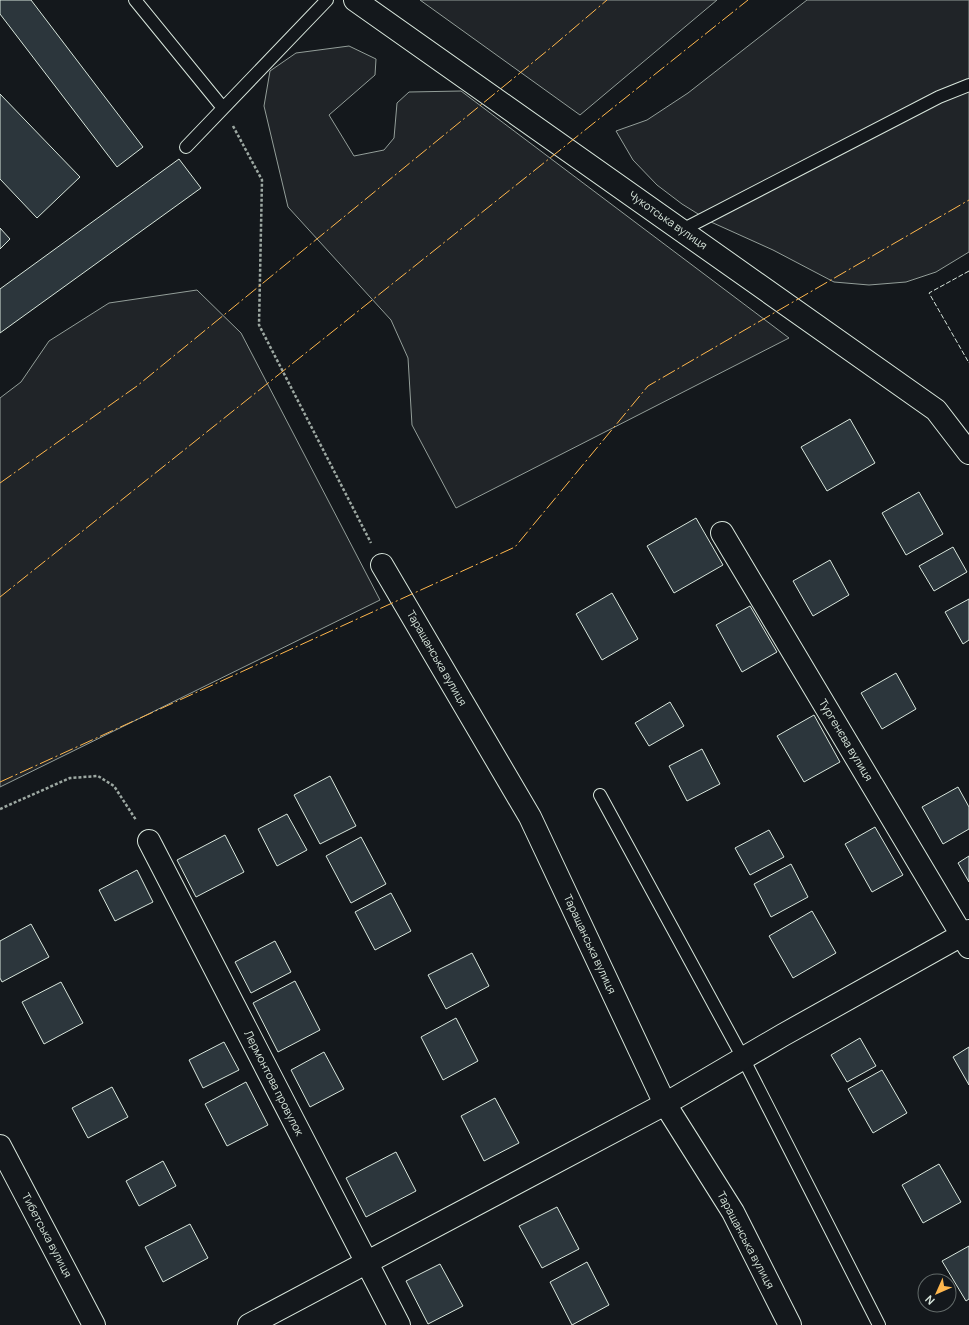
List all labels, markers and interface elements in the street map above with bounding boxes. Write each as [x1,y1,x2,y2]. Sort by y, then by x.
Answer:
street label: Чукотська вулиця [626,187,711,252]
street label: Таращанська вулиця [404,607,471,708]
street label: Тургенєва вулиця [816,696,877,784]
street label: Таращанська вулиця [561,892,620,996]
street label: Лермонтова провулок [241,1027,308,1139]
street label: Таращанська вулиця [714,1188,778,1291]
street label: Тибетська вулиця [19,1190,76,1280]
north arrow [917,1273,957,1313]
text: N [921,1292,938,1309]

